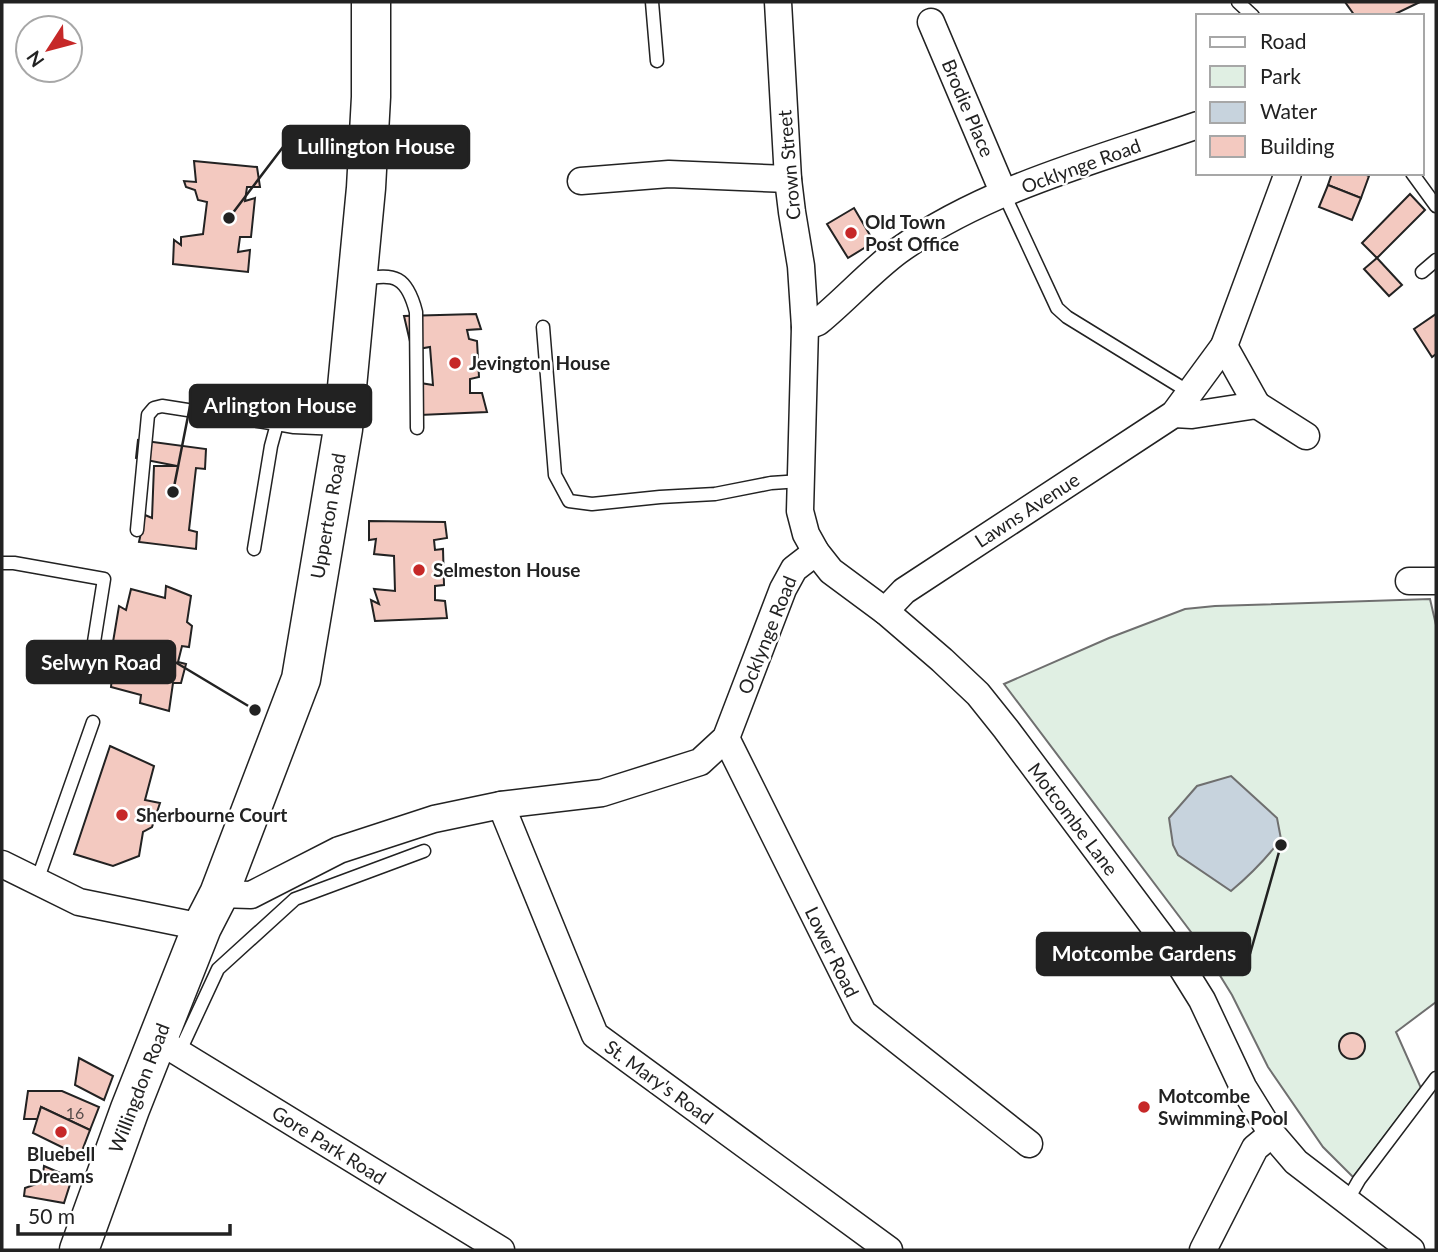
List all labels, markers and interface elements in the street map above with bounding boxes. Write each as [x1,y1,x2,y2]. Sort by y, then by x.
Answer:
north arrow [14,14,84,84]
legend [1196,14,1424,175]
text: Road [1260,28,1307,53]
text: N [21,47,48,72]
street label: Brodie Place [938,56,999,160]
text: Park [1260,63,1301,88]
text: Water [1260,98,1317,123]
street label: Crown Street [772,109,805,221]
callout: Lullington House [283,126,469,168]
text: Lullington House [297,133,455,158]
street label: Ocklynge Road [1018,133,1144,198]
text: Building [1260,133,1335,158]
place label: Old Town Post Office [865,210,959,255]
marker: Old Town Post Office [843,225,859,241]
place label: Jevington House [469,351,610,374]
marker: Jevington House [447,355,463,371]
callout: Arlington House [190,385,371,427]
text: Arlington House [203,392,356,417]
street label: Upperton Road [305,451,350,580]
street label: Lawns Avenue [970,467,1083,552]
place label: Selmeston House [433,558,580,581]
marker: Selmeston House [411,562,427,578]
street label: Ocklynge Road [732,572,801,697]
callout: Selwyn Road [27,641,175,683]
text: Selwyn Road [41,649,161,674]
street label: Motcombe Lane [1023,758,1123,880]
place label: Sherbourne Court [136,803,287,826]
marker: Sherbourne Court [114,807,130,823]
street label: Lower Road [801,903,864,1001]
callout: Motcombe Gardens [1037,933,1250,975]
text: Motcombe Gardens [1052,940,1236,965]
street label: Willingdon Road [103,1020,174,1156]
street label: St. Mary's Road [601,1035,718,1129]
place label: Motcombe Swimming Pool [1158,1084,1288,1129]
marker: Motcombe Swimming Pool [1136,1099,1152,1115]
street label: Gore Park Road [268,1100,391,1189]
house number: 16 [66,1103,84,1122]
marker: Bluebell Dreams [53,1124,69,1140]
place label: Bluebell Dreams [27,1142,95,1187]
scale bar [18,1192,229,1236]
text: 50 m [28,1203,75,1228]

